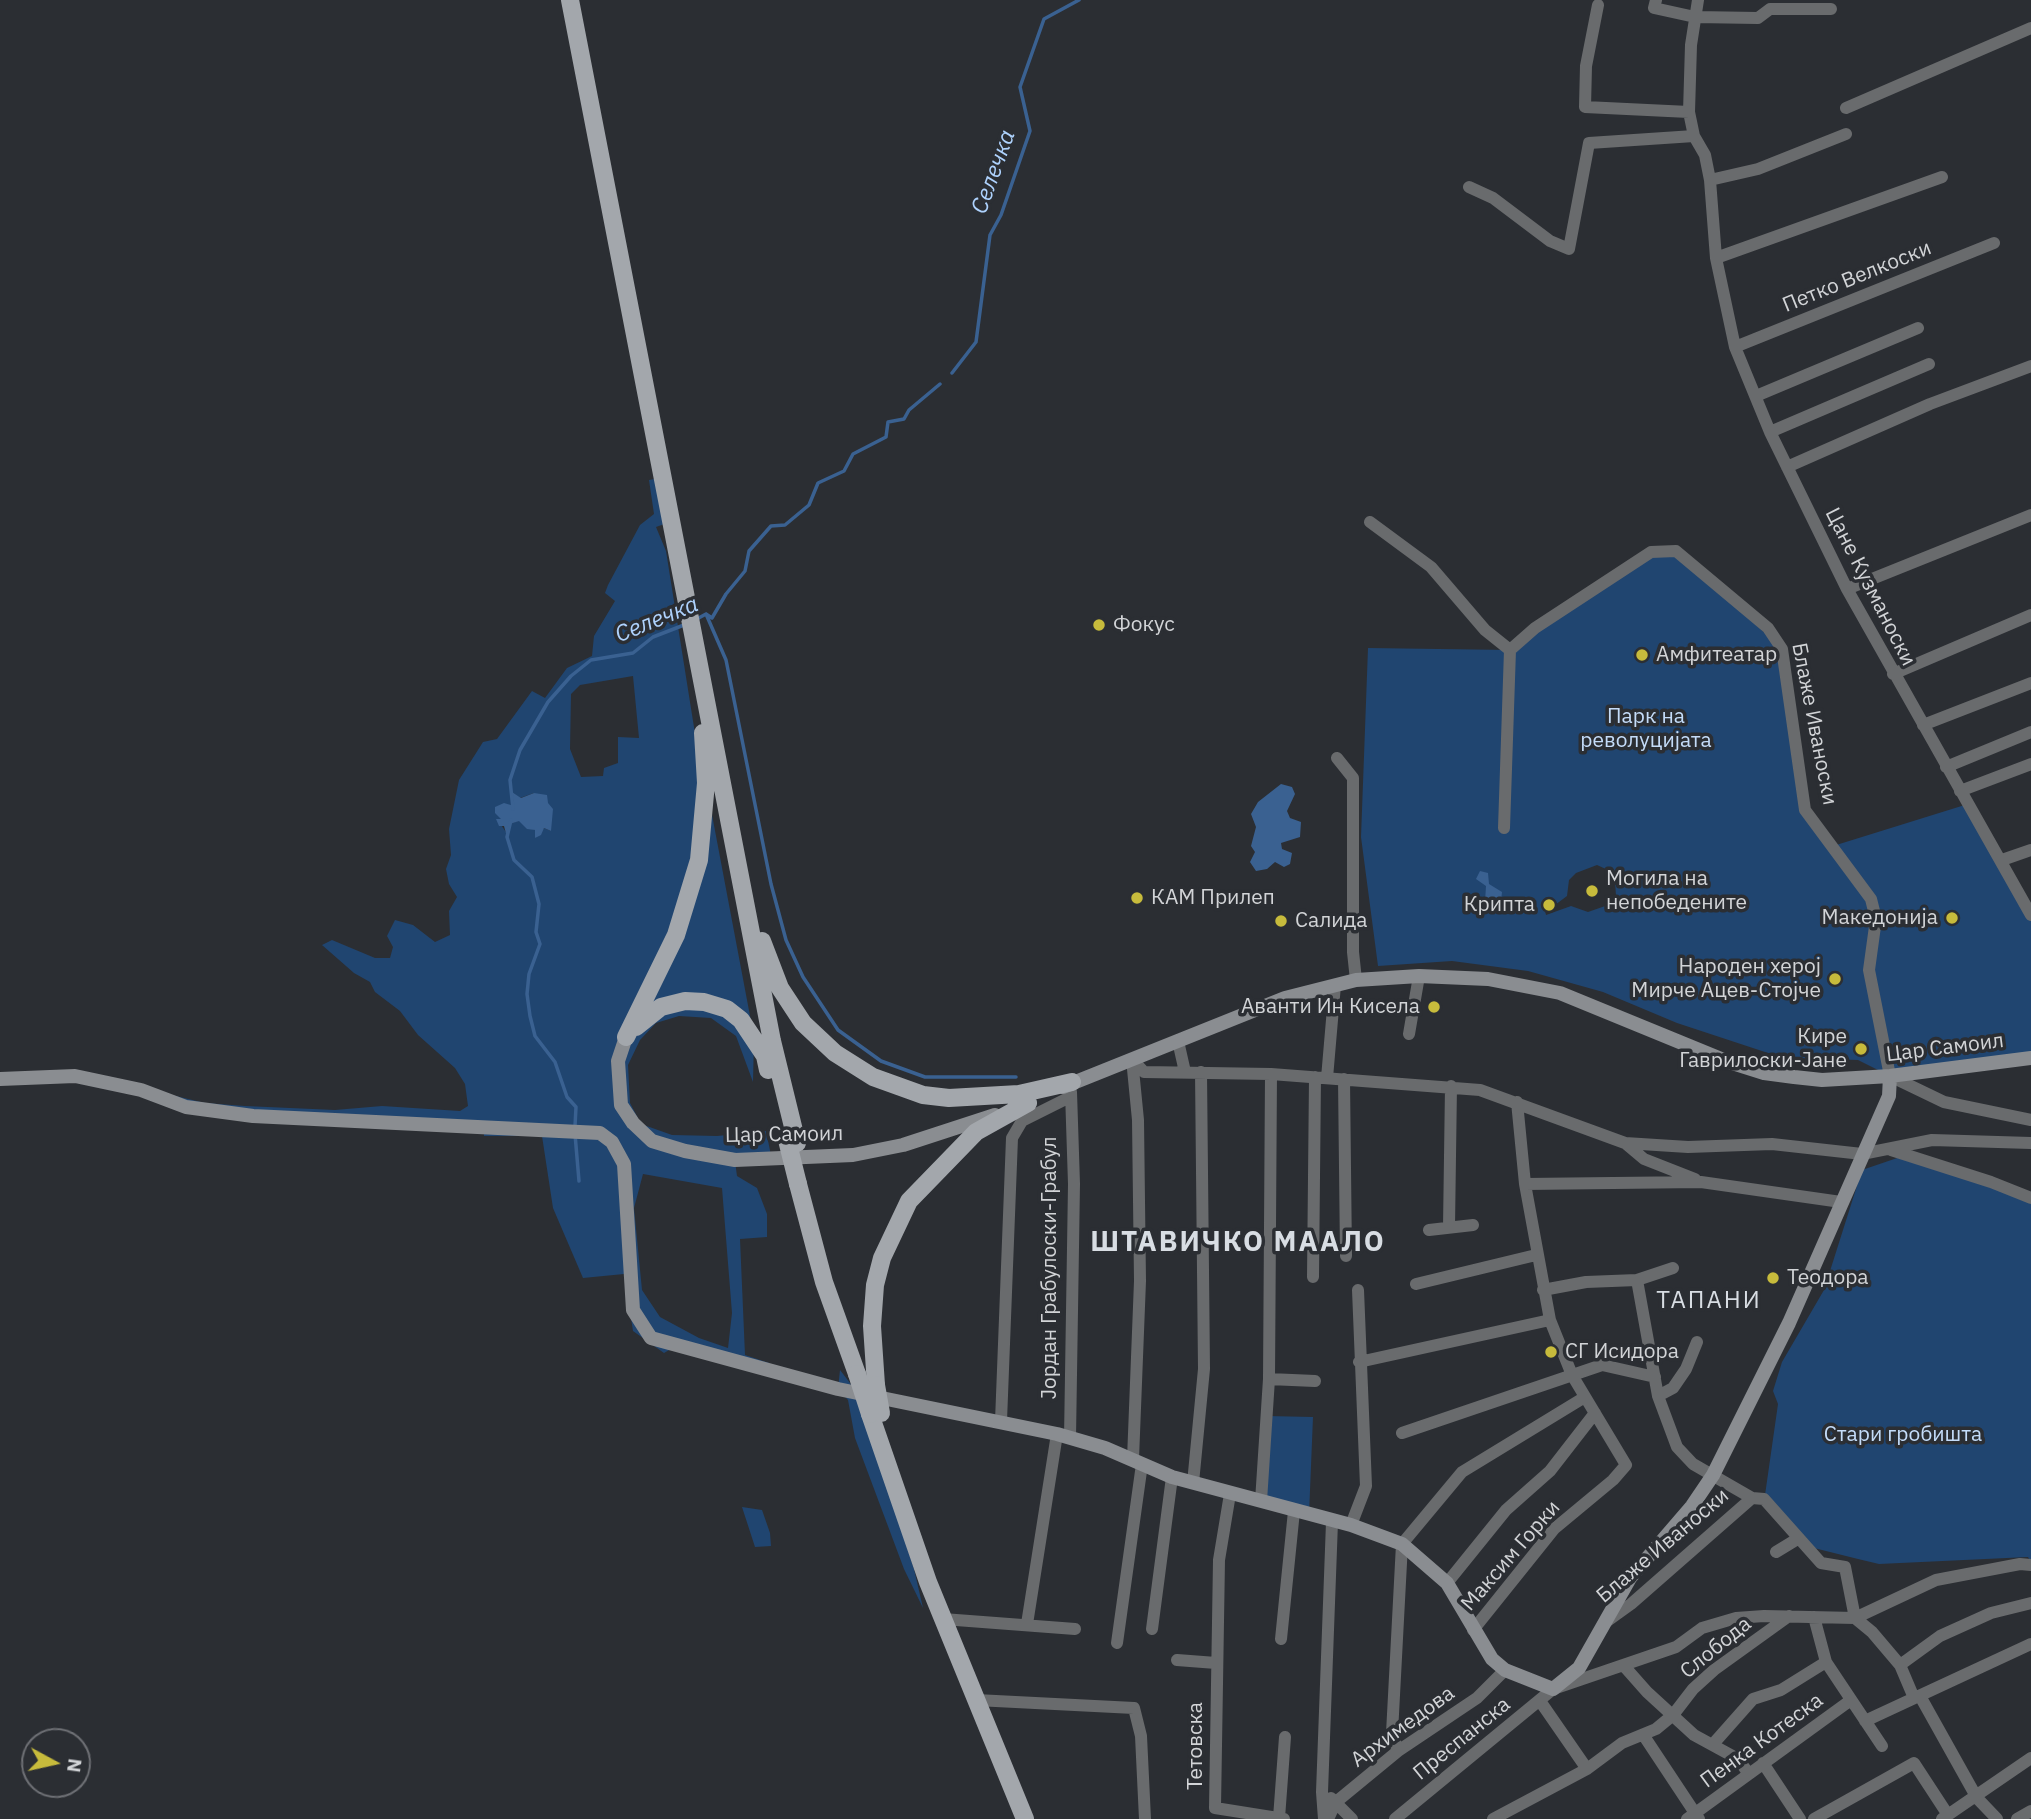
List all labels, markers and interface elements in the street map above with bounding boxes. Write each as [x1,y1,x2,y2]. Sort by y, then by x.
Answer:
water label: Селечка [966,126,1022,218]
street label: Петко Велкоски [1779,236,1935,318]
street label: Цане Кузманоски [1819,504,1921,670]
water label: Селечка [611,591,703,649]
place label: Фокус [1113,612,1175,638]
marker: Фокус [1091,617,1107,633]
street label: Блаже Иваноски [1786,641,1842,807]
place label: Амфитеатар [1656,642,1777,668]
marker: Амфитеатар [1634,647,1650,663]
park label: Парк на револуцијата [1580,704,1712,754]
place label: Могила на непобедените [1606,866,1747,916]
marker: Могила на непобедените [1584,883,1600,899]
place label: КАМ Прилеп [1151,885,1275,911]
marker: КАМ Прилеп [1129,890,1145,906]
place label: Крипта [1464,892,1535,918]
marker: Крипта [1541,897,1557,913]
place label: Македонија [1822,905,1938,931]
place label: Салида [1295,908,1367,934]
marker: Македонија [1944,910,1960,926]
marker: Салида [1273,913,1289,929]
place label: Народен херој Мирче Ацев-Стојче [1631,954,1821,1004]
marker: Народен херој Мирче Ацев-Стојче [1827,971,1843,987]
place label: Аванти Ин Кисела [1241,994,1420,1020]
marker: Аванти Ин Кисела [1426,999,1442,1015]
place label: Кире Гаврилоски-Јане [1679,1024,1847,1074]
street label: Цар Самоил [1885,1028,2005,1068]
marker: Кире Гаврилоски-Јане [1853,1041,1869,1057]
street label: Цар Самоил [725,1121,843,1149]
street label: Јордан Грабулоски-Грабул [1037,1136,1063,1400]
district label: ШТАВИЧКО МААЛО [1092,1226,1384,1260]
place label: Теодора [1787,1265,1869,1291]
marker: Теодора [1765,1270,1781,1286]
district label: ТАПАНИ [1657,1287,1761,1315]
place label: СГ Исидора [1565,1339,1679,1365]
marker: СГ Исидора [1543,1344,1559,1360]
park label: Стари гробишта [1824,1422,1982,1448]
street label: Блаже Иваноски [1592,1483,1734,1609]
street label: Максим Горки [1456,1496,1566,1616]
street label: Слобода [1675,1612,1757,1684]
street label: Архимедова [1346,1681,1460,1773]
street label: Пенка Котеска [1696,1688,1828,1794]
street label: Преспанска [1408,1692,1516,1786]
street label: Тетовска [1183,1702,1209,1790]
north arrow [21,1728,91,1798]
text: N [62,1757,88,1774]

